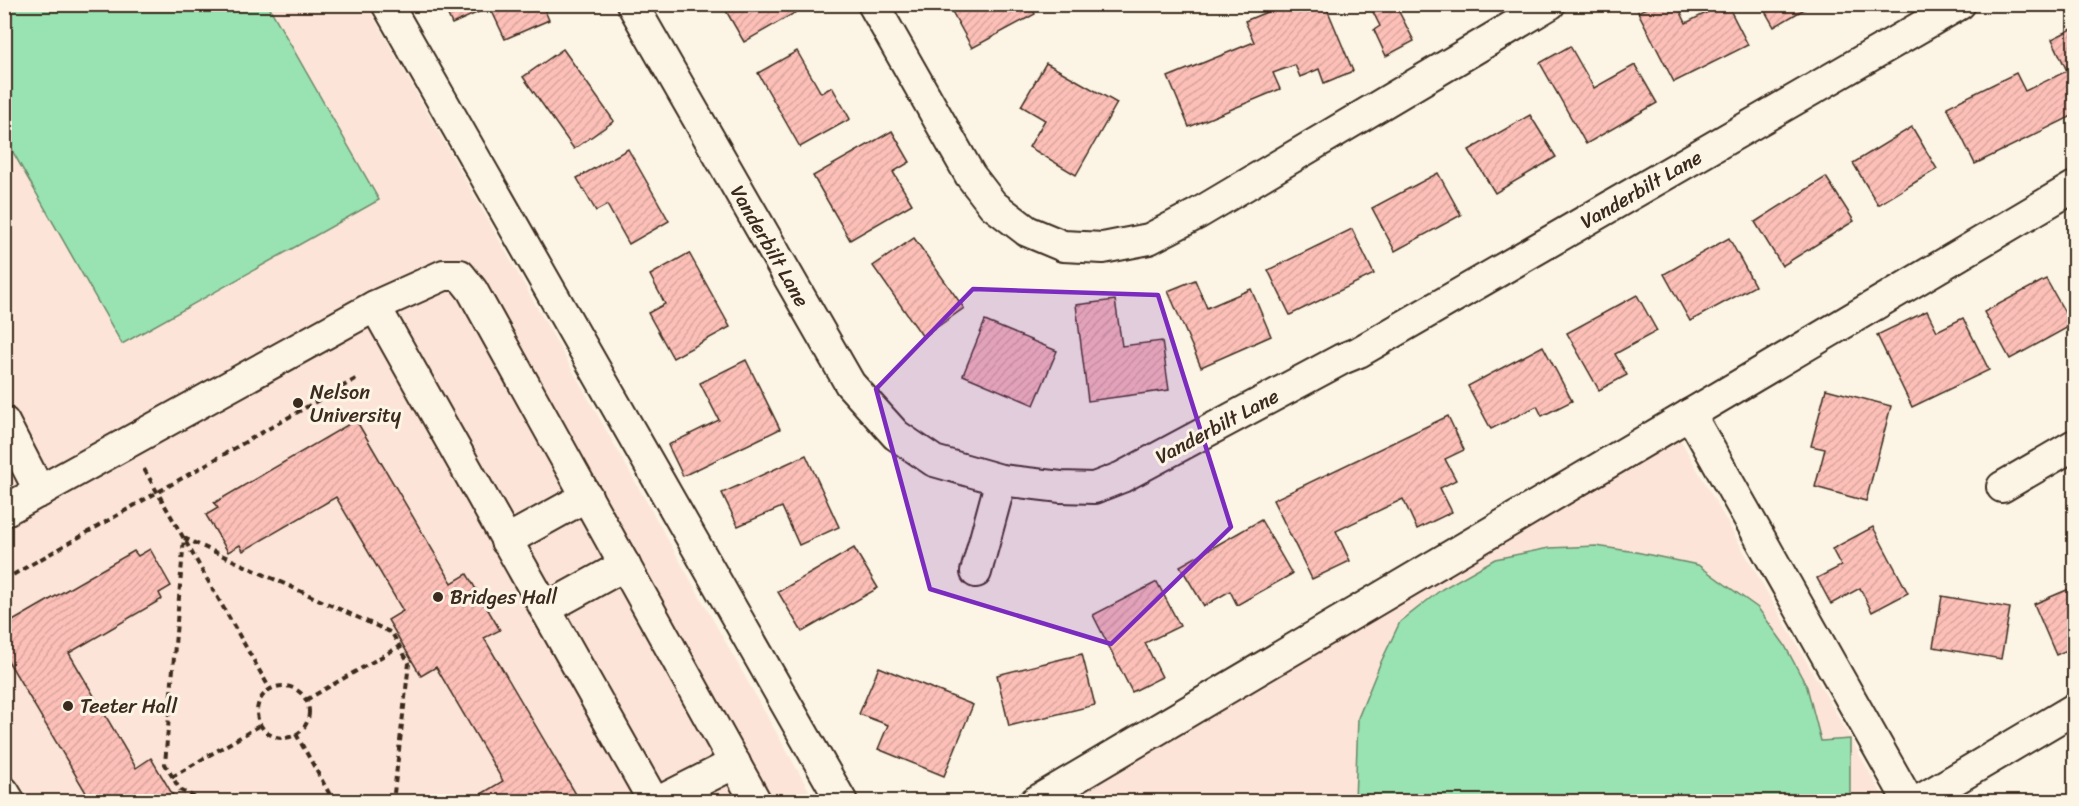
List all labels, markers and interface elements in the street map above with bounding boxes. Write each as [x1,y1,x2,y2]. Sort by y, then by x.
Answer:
street label: Vanderbilt Lane [1574,140,1709,239]
street label: Vanderbilt Lane [720,179,819,314]
place label: Nelson University [310,375,402,433]
street label: Vanderbilt Lane [1149,379,1286,474]
marker: Nelson University [291,396,305,410]
place label: Bridges Hall [450,580,558,615]
marker: Bridges Hall [431,590,445,604]
place label: Teeter Hall [80,689,179,724]
marker: Teeter Hall [61,699,75,713]

